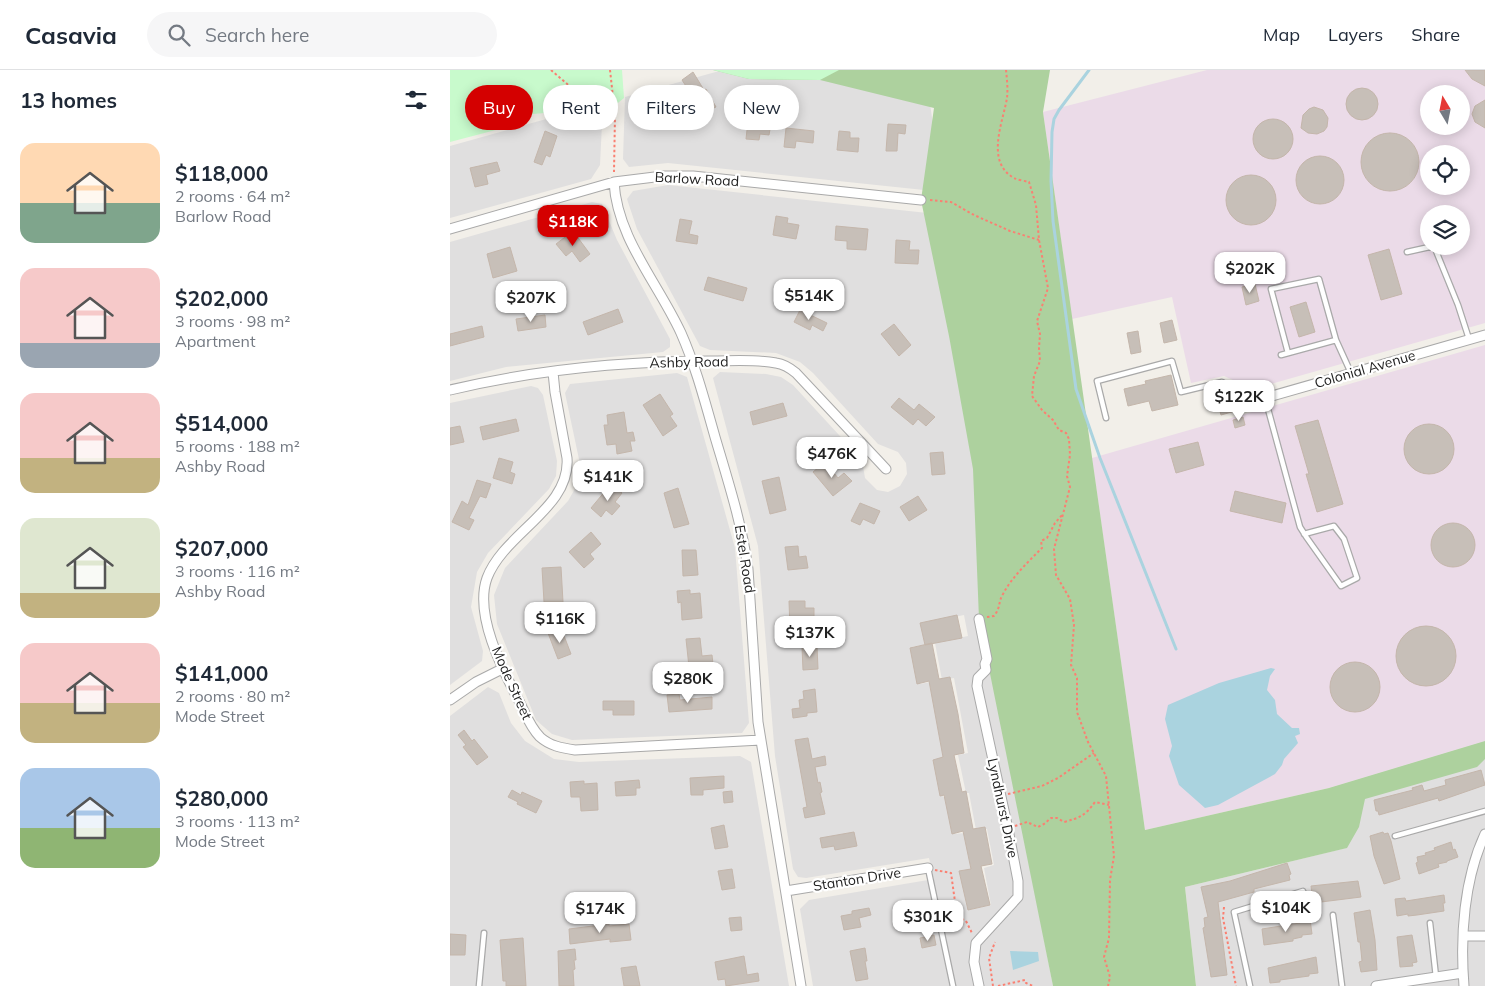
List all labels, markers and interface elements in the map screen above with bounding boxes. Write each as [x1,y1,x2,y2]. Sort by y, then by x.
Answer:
search box [147,12,497,57]
text: Casavia [25,20,117,50]
icon: search [165,21,193,49]
text: Search here [205,23,309,47]
text: Map [1263,23,1300,46]
text: Layers [1328,23,1383,46]
text: Share [1411,23,1460,46]
chip: Buy [465,85,533,130]
chip: Rent [543,85,618,130]
chip: Filters [628,85,714,130]
chip: New [724,85,799,130]
north arrow [1420,85,1470,135]
map controls [1420,85,1470,255]
icon: filters [402,86,430,114]
text: 13 homes [20,87,117,113]
button: locate [1420,145,1470,195]
text: $118,000 [175,160,268,186]
icon: home [60,163,120,223]
street label: Barlow Road [654,168,740,190]
text: 2 rooms · 64 m² [175,186,290,206]
pin: $118K [538,204,608,247]
button: layers [1420,205,1470,255]
text: Barlow Road [175,206,271,226]
text: $118K [548,211,598,231]
pin: $202K [1215,252,1285,294]
text: $202K [1225,258,1275,278]
pin: $514K [774,278,844,321]
pin: $207K [496,280,566,323]
text: $202,000 [175,285,268,311]
text: $514K [784,285,834,305]
text: $207K [506,287,556,307]
icon: home [60,288,120,348]
text: 3 rooms · 98 m² [175,311,290,331]
text: Apartment [175,331,256,351]
street label: Colonial Avenue [1312,346,1418,392]
street label: Ashby Road [649,352,729,372]
pin: $122K [1204,380,1274,422]
text: $122K [1214,386,1264,406]
text: $514,000 [175,410,268,436]
icon: home [60,413,120,473]
text: 5 rooms · 188 m² [175,436,300,456]
pin: $476K [797,436,867,479]
text: $476K [807,443,857,463]
text: Ashby Road [175,456,265,476]
pin: $141K [573,460,643,502]
text: $141K [583,466,633,486]
street label: Estel Road [731,524,759,594]
text: $207,000 [175,535,268,561]
icon: home [60,538,120,598]
text: 3 rooms · 116 m² [175,561,300,581]
text: Ashby Road [175,581,265,601]
pin: $116K [525,602,595,644]
text: $116K [535,608,585,628]
pin: $137K [775,616,845,658]
text: $137K [785,622,835,642]
street label: Mode Street [488,644,536,723]
text: $141,000 [175,660,268,686]
pin: $280K [653,662,723,704]
icon: home [60,663,120,723]
text: $280K [663,668,713,688]
text: 2 rooms · 80 m² [175,686,290,706]
text: Mode Street [175,706,265,726]
street label: Lyndhurst Drive [984,756,1022,860]
text: $280,000 [175,785,268,811]
icon: home [60,788,120,848]
text: 3 rooms · 113 m² [175,811,300,831]
text: Mode Street [175,831,265,851]
street label: Stanton Drive [812,863,902,895]
pin: $104K [1251,890,1321,933]
pin: $174K [565,892,635,934]
text: $104K [1261,897,1311,917]
text: $174K [575,898,625,918]
pin: $301K [893,900,963,942]
text: $301K [903,906,953,926]

